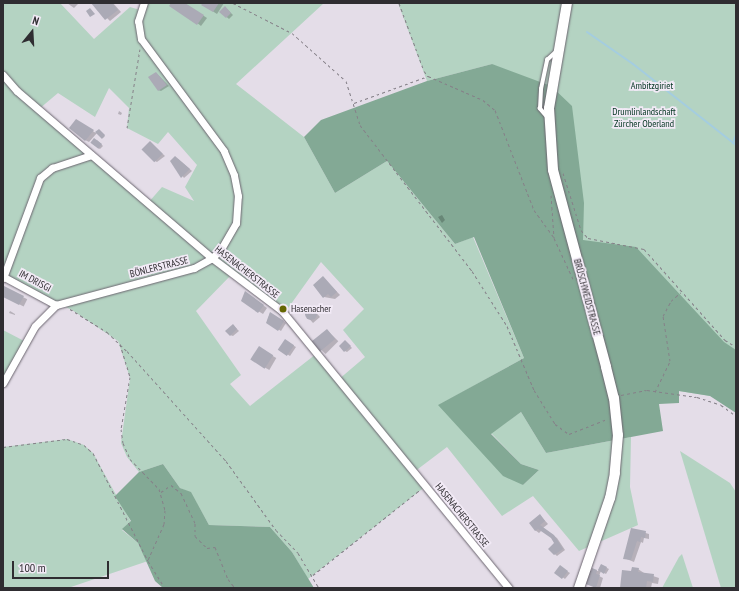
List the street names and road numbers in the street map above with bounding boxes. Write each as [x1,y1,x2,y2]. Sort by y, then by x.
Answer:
street label: HASENACHERSTRASSE [212,243,282,301]
street label: BÖNLERSTRASSE [129,254,189,280]
street label: BRÜSCHWEIDSTRASSE [571,258,603,336]
street label: IM DRISGI [17,268,53,294]
street label: HASENACHERSTRASSE [433,481,491,549]

